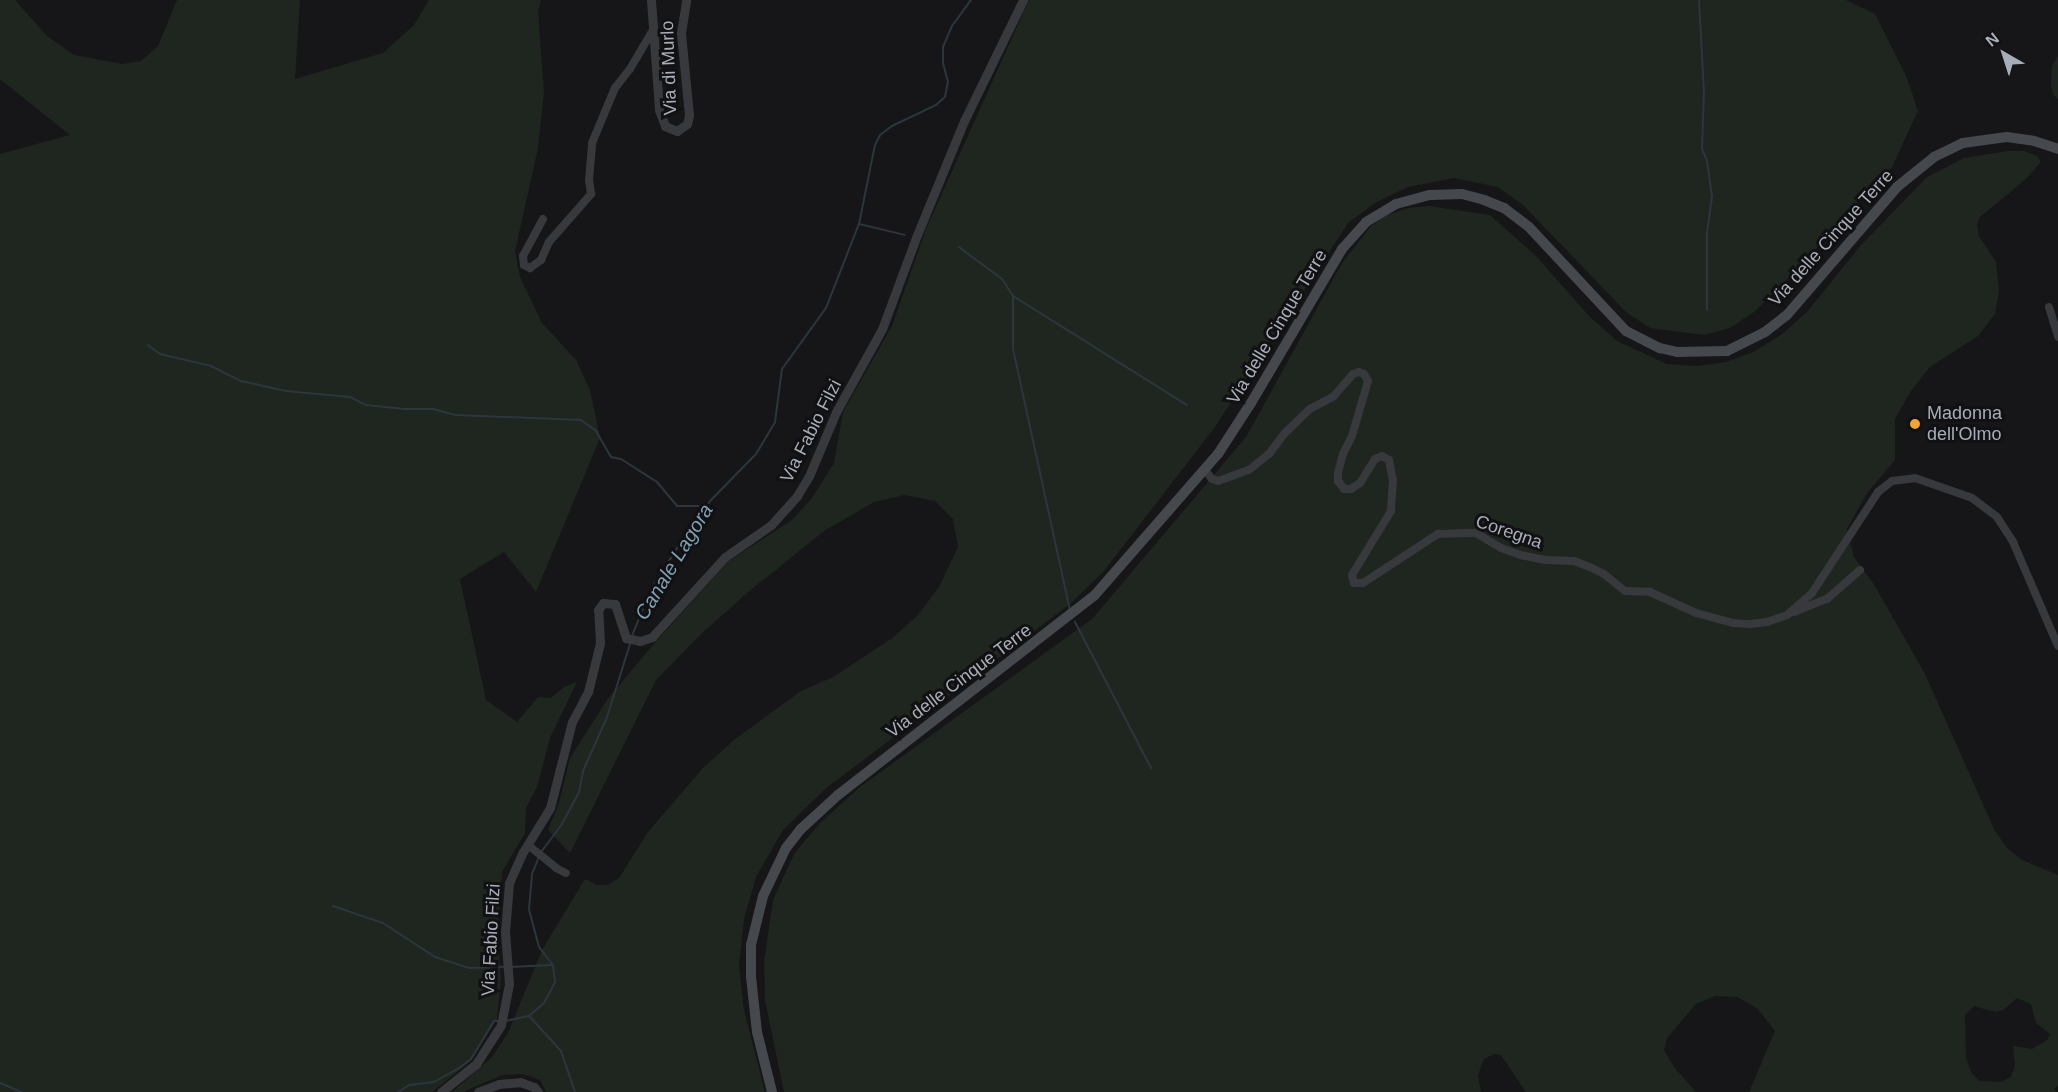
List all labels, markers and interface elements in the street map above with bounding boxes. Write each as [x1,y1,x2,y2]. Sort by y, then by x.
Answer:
street label: Via di Murlo [657,20,681,116]
north arrow [1974,24,2034,84]
text: N [1983,29,2002,50]
street label: Via delle Cinque Terre [1764,165,1898,311]
street label: Via delle Cinque Terre [1222,246,1332,408]
street label: Via Fabio Filzi [776,376,846,486]
place label: Madonna dell'Olmo [1927,403,2002,446]
marker: Madonna dell'Olmo [1908,417,1922,431]
water label: Canale Lagora [630,500,718,624]
street label: Coregna [1473,511,1545,553]
street label: Via delle Cinque Terre [882,619,1036,743]
street label: Via Fabio Filzi [477,883,505,997]

